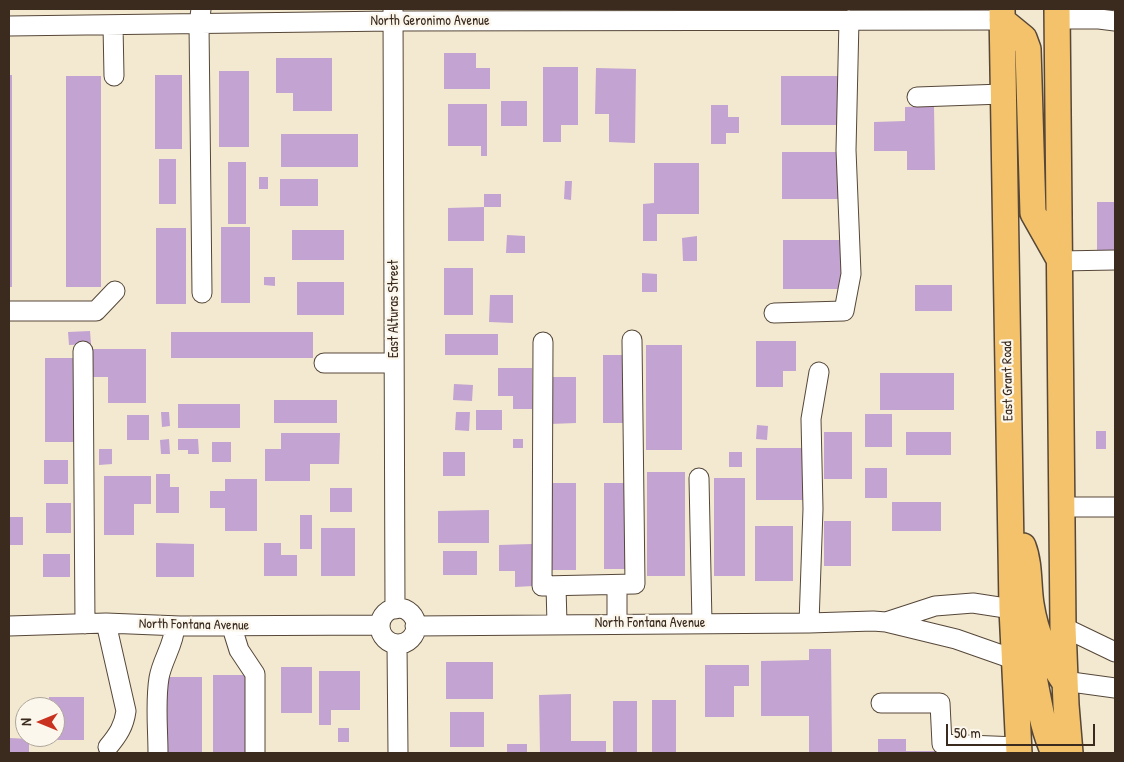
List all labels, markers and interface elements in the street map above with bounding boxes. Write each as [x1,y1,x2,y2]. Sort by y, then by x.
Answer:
street label: North Geronimo Avenue [370,13,490,29]
street label: East Alturas Street [386,260,402,358]
street label: East Grant Road [999,341,1017,421]
street label: North Fontana Avenue [595,615,705,631]
street label: North Fontana Avenue [139,616,249,634]
north arrow [15,697,65,747]
scale bar [949,714,1098,746]
text: N [16,718,35,726]
text: 50 m [954,722,981,743]

